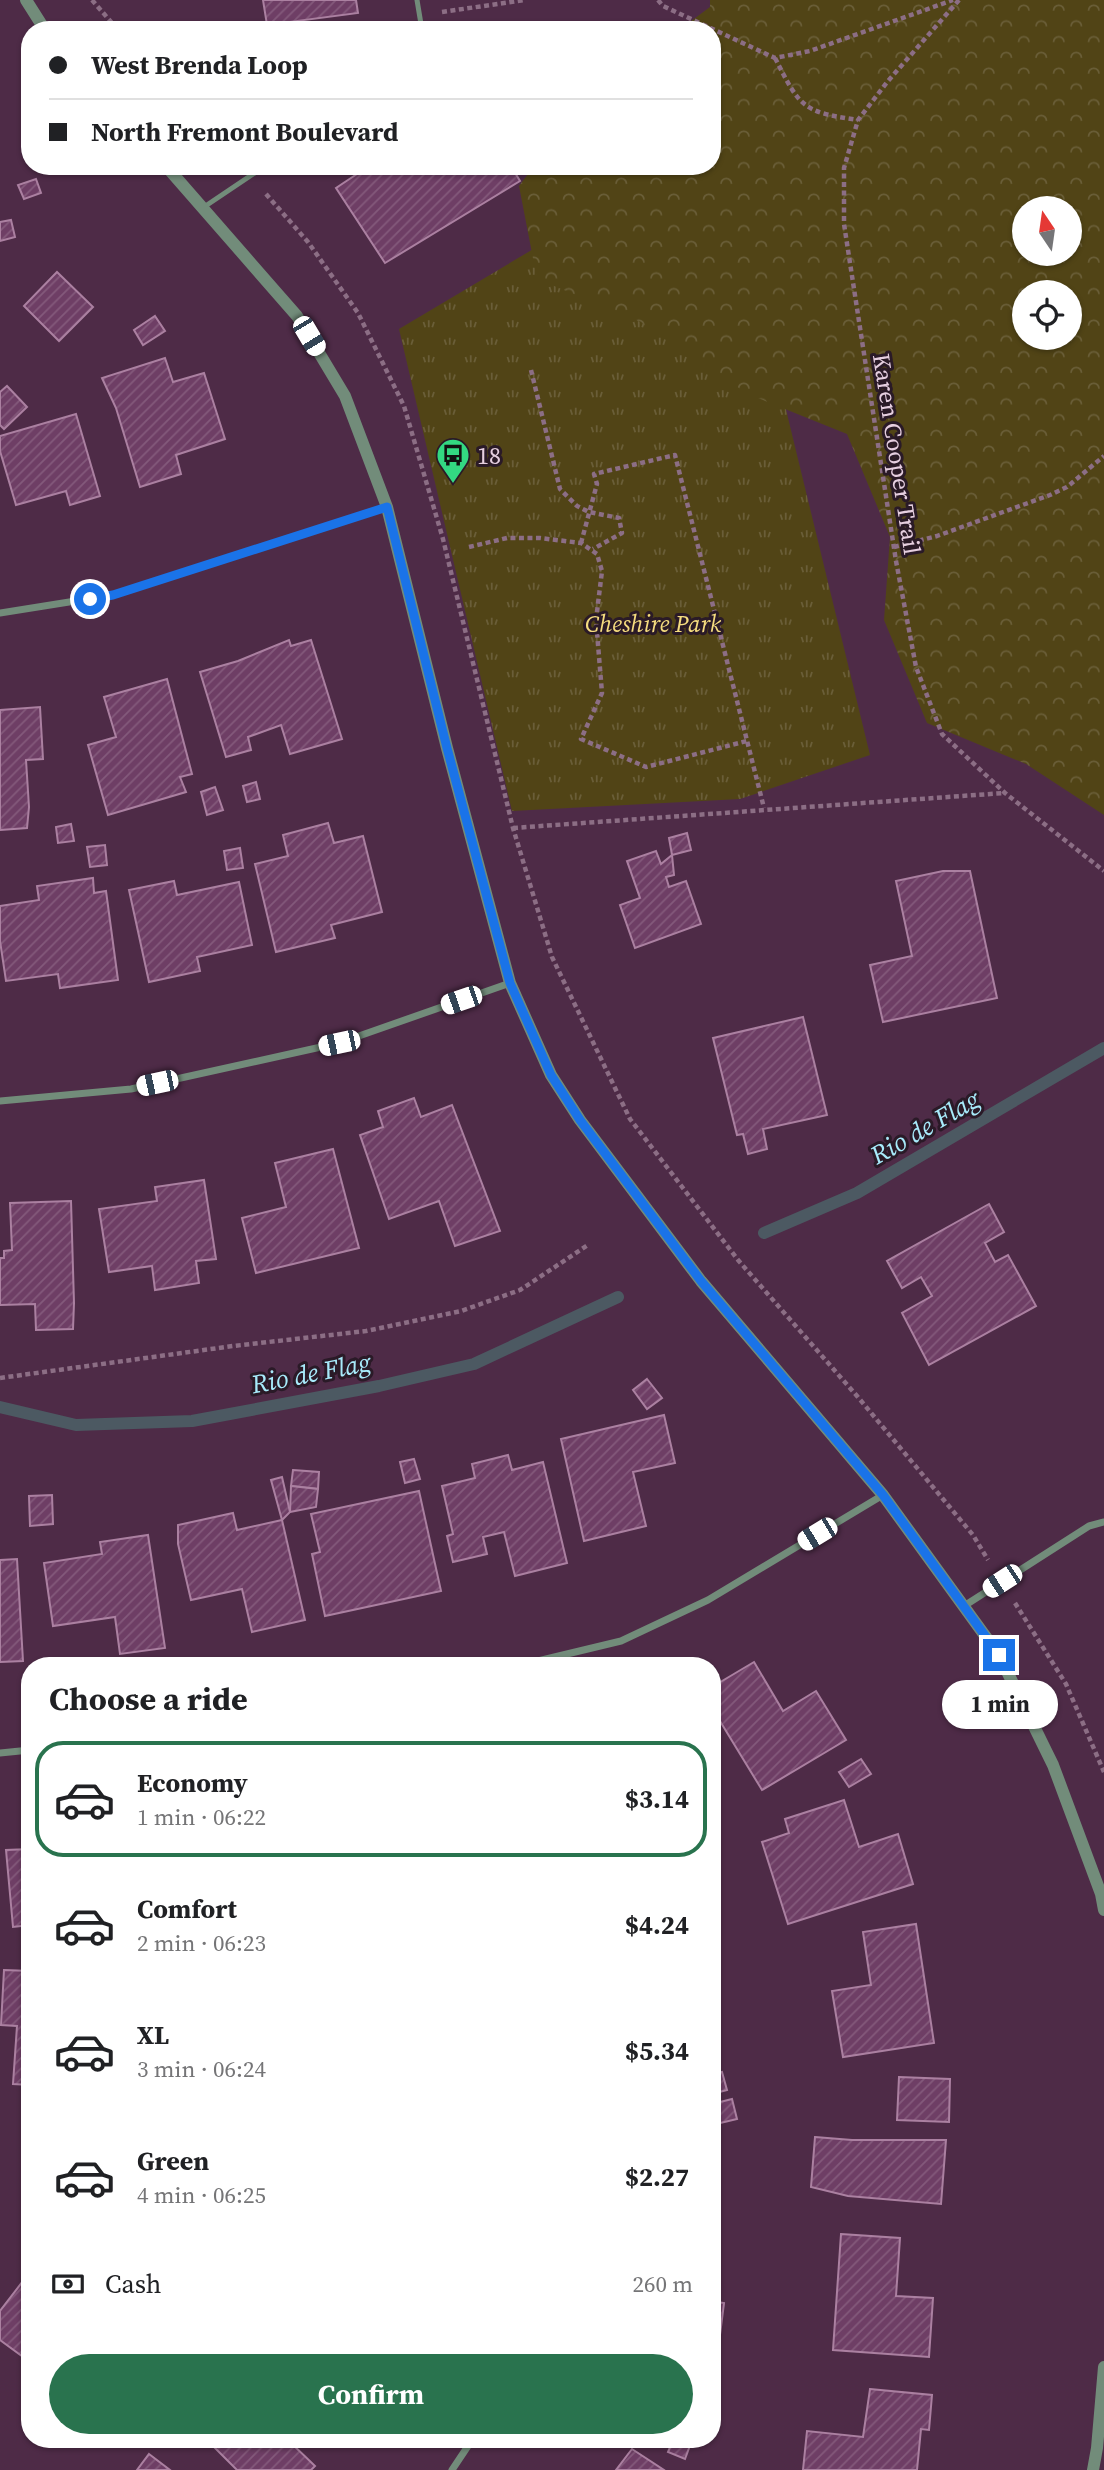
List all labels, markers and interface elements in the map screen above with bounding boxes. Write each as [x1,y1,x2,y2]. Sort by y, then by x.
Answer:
text: West Brenda Loop [91,47,308,83]
text: North Fremont Boulevard [91,114,398,150]
north arrow [1012,196,1082,266]
map controls [1012,196,1082,350]
button: locate [1012,280,1082,350]
car [290,313,329,359]
street label: Karen Cooper Trail [865,351,929,557]
bus stop icon: 18 [434,436,472,485]
place label: 18 [477,439,501,472]
route start [74,583,106,615]
park label: Cheshire Park [585,607,722,640]
car [438,983,485,1017]
car [317,1028,362,1058]
car [135,1068,180,1098]
water label: Rio de Flag [863,1080,988,1173]
water label: Rio de Flag [247,1343,375,1402]
car [794,1514,841,1554]
car [979,1561,1026,1601]
route end [983,1639,1015,1671]
text: Choose a ride [49,1677,248,1721]
callout: 1 min [941,1680,1057,1728]
text: 1 min [970,1688,1030,1720]
text: Economy [137,1765,248,1801]
icon: car [53,1768,116,1831]
text: $3.14 [625,1781,689,1817]
text: 1 min · 06:22 [137,1801,266,1833]
text: Comfort [137,1891,237,1927]
icon: car [53,1894,116,1957]
text: $4.24 [625,1907,689,1943]
text: 2 min · 06:23 [137,1927,266,1959]
text: XL [137,2017,169,2053]
icon: car [53,2020,116,2083]
text: $5.34 [625,2033,689,2069]
text: 3 min · 06:24 [137,2053,266,2085]
text: Green [137,2143,209,2179]
icon: car [53,2146,116,2209]
text: $2.27 [625,2159,689,2195]
text: 4 min · 06:25 [137,2179,266,2211]
icon: cash [49,2265,87,2303]
text: Cash [105,2266,161,2302]
text: 260 m [632,2268,693,2300]
button: Confirm [49,2354,693,2434]

